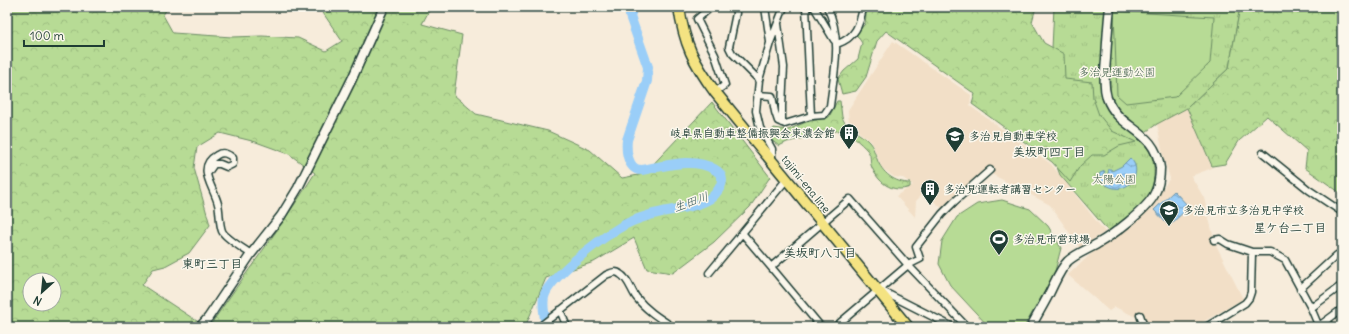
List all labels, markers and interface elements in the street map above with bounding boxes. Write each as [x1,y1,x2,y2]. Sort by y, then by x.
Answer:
scale bar [24,22,104,48]
text: 100 m [30,28,64,43]
park label: 多治見運動公園 [1079,65,1156,79]
building icon: 岐阜県自動車整備振興会東濃会館 [838,122,860,150]
school or university icon: 多治見自動車学校 [944,125,966,153]
place label: 岐阜県自動車整備振興会東濃会館 [670,126,835,140]
place label: 多治見自動車学校 [969,129,1057,143]
district label: 美坂町四丁目 [1013,144,1085,159]
street label: tajimi-ena line [778,152,834,216]
park label: 太陽公園 [1092,172,1136,186]
building icon: 多治見運転者講習センター [919,178,941,206]
place label: 多治見運転者講習センター [944,182,1076,196]
water label: 生田川 [671,189,710,214]
school or university icon: 多治見市立多治見中学校 [1158,199,1180,227]
place label: 多治見市立多治見中学校 [1183,203,1304,217]
district label: 星ケ台二丁目 [1254,220,1326,235]
sports icon: 多治見市営球場 [988,228,1010,256]
place label: 多治見市営球場 [1013,232,1090,246]
district label: 美坂町八丁目 [784,245,856,260]
district label: 東町三丁目 [182,256,242,271]
north arrow [22,272,62,312]
text: N [31,293,44,309]

